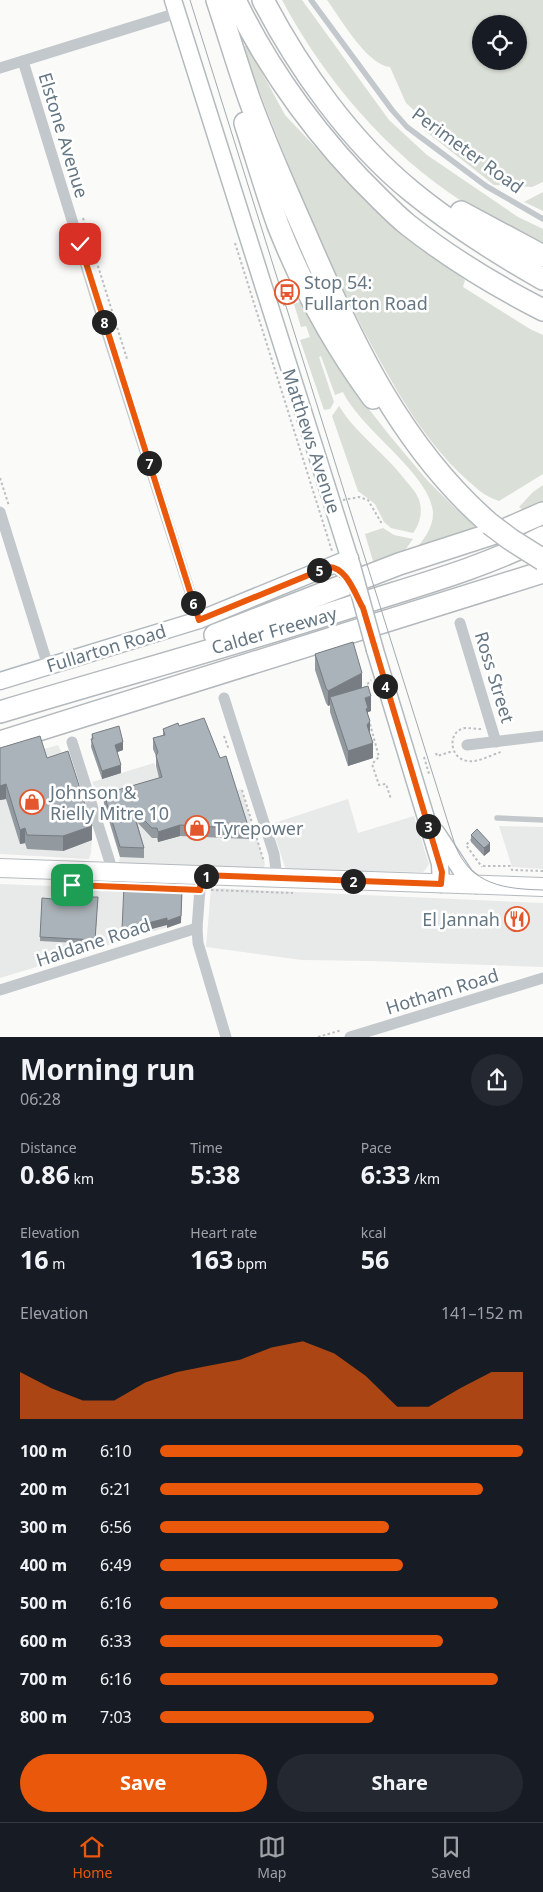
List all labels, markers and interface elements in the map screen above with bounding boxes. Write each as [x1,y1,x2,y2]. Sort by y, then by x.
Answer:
map controls [472,15,527,70]
button: locate [472,15,527,70]
street label: Elstone Avenue [34,69,94,201]
street label: Perimeter Road [408,101,528,199]
pin [59,223,101,265]
icon: check [66,230,94,258]
place label: Stop 54: Fullarton Road [304,270,428,315]
bus stop icon: Stop 54: Fullarton Road [274,279,300,305]
pin: 8 [92,310,116,334]
text: 8 [100,313,109,332]
street label: Matthews Avenue [277,365,347,517]
pin: 7 [136,450,162,476]
text: 7 [145,454,154,473]
pin: 5 [306,558,332,582]
text: 5 [315,561,324,580]
pin: 6 [180,590,206,616]
text: 6 [189,594,198,613]
street label: Calder Freeway [209,600,340,659]
street label: Fullarton Road [43,618,169,678]
street label: Ross Street [470,628,520,726]
pin: 4 [372,674,398,698]
text: 4 [381,677,390,696]
place label: Johnson & Rielly Mitre 10 [48,780,169,825]
shop icon: Johnson & Rielly Mitre 10 [19,789,45,815]
pin: 3 [416,814,440,838]
shop icon: Tyrepower [184,815,210,841]
place label: Tyrepower [214,816,304,840]
text: 3 [424,817,433,836]
pin [51,864,93,906]
pin: 1 [194,864,218,888]
text: 1 [202,867,211,886]
pin: 2 [340,868,366,894]
icon: arrive [58,871,86,899]
text: 2 [349,872,358,891]
restaurant icon: El Jannah [504,906,530,932]
place label: El Jannah [422,907,500,931]
street label: Haldane Road [33,912,153,972]
street label: Hotham Road [383,962,501,1020]
text: Morning run [20,1050,195,1088]
button: share [471,1054,523,1106]
text: 06:28 [20,1088,61,1110]
text: Distance [20,1138,77,1157]
text: Time [190,1138,223,1157]
text: Pace [361,1138,392,1157]
text: 0.86 [20,1157,70,1191]
text: 5:38 [190,1157,240,1191]
text: 6:33 [361,1157,411,1191]
text: km [70,1169,94,1188]
text: /km [411,1169,440,1188]
text: Elevation [20,1223,80,1242]
text: Heart rate [190,1223,257,1242]
text: kcal [361,1223,386,1242]
text: 16 [20,1242,49,1276]
text: 163 [190,1242,233,1276]
text: 56 [361,1242,389,1276]
text: m [49,1254,65,1273]
text: bpm [233,1254,267,1273]
text: Elevation [20,1302,88,1324]
text: 141–152 m [441,1302,523,1324]
text: 100 m [20,1440,67,1462]
text: 6:10 [100,1440,132,1462]
text: 200 m [20,1478,67,1500]
text: 6:21 [100,1478,132,1500]
text: 300 m [20,1516,67,1538]
text: 6:56 [100,1516,132,1538]
text: 400 m [20,1554,67,1576]
text: 6:49 [100,1554,132,1576]
text: 500 m [20,1592,67,1614]
text: 6:16 [100,1592,132,1614]
text: 600 m [20,1630,67,1652]
text: 6:33 [100,1630,132,1652]
text: 700 m [20,1668,67,1690]
text: 6:16 [100,1668,132,1690]
text: 800 m [20,1706,67,1728]
text: 7:03 [100,1706,132,1728]
button: Save [20,1754,267,1812]
button: Share [277,1754,523,1812]
tab: Home [72,1833,112,1882]
tab: Map [257,1833,286,1882]
tab: Saved [431,1833,471,1882]

